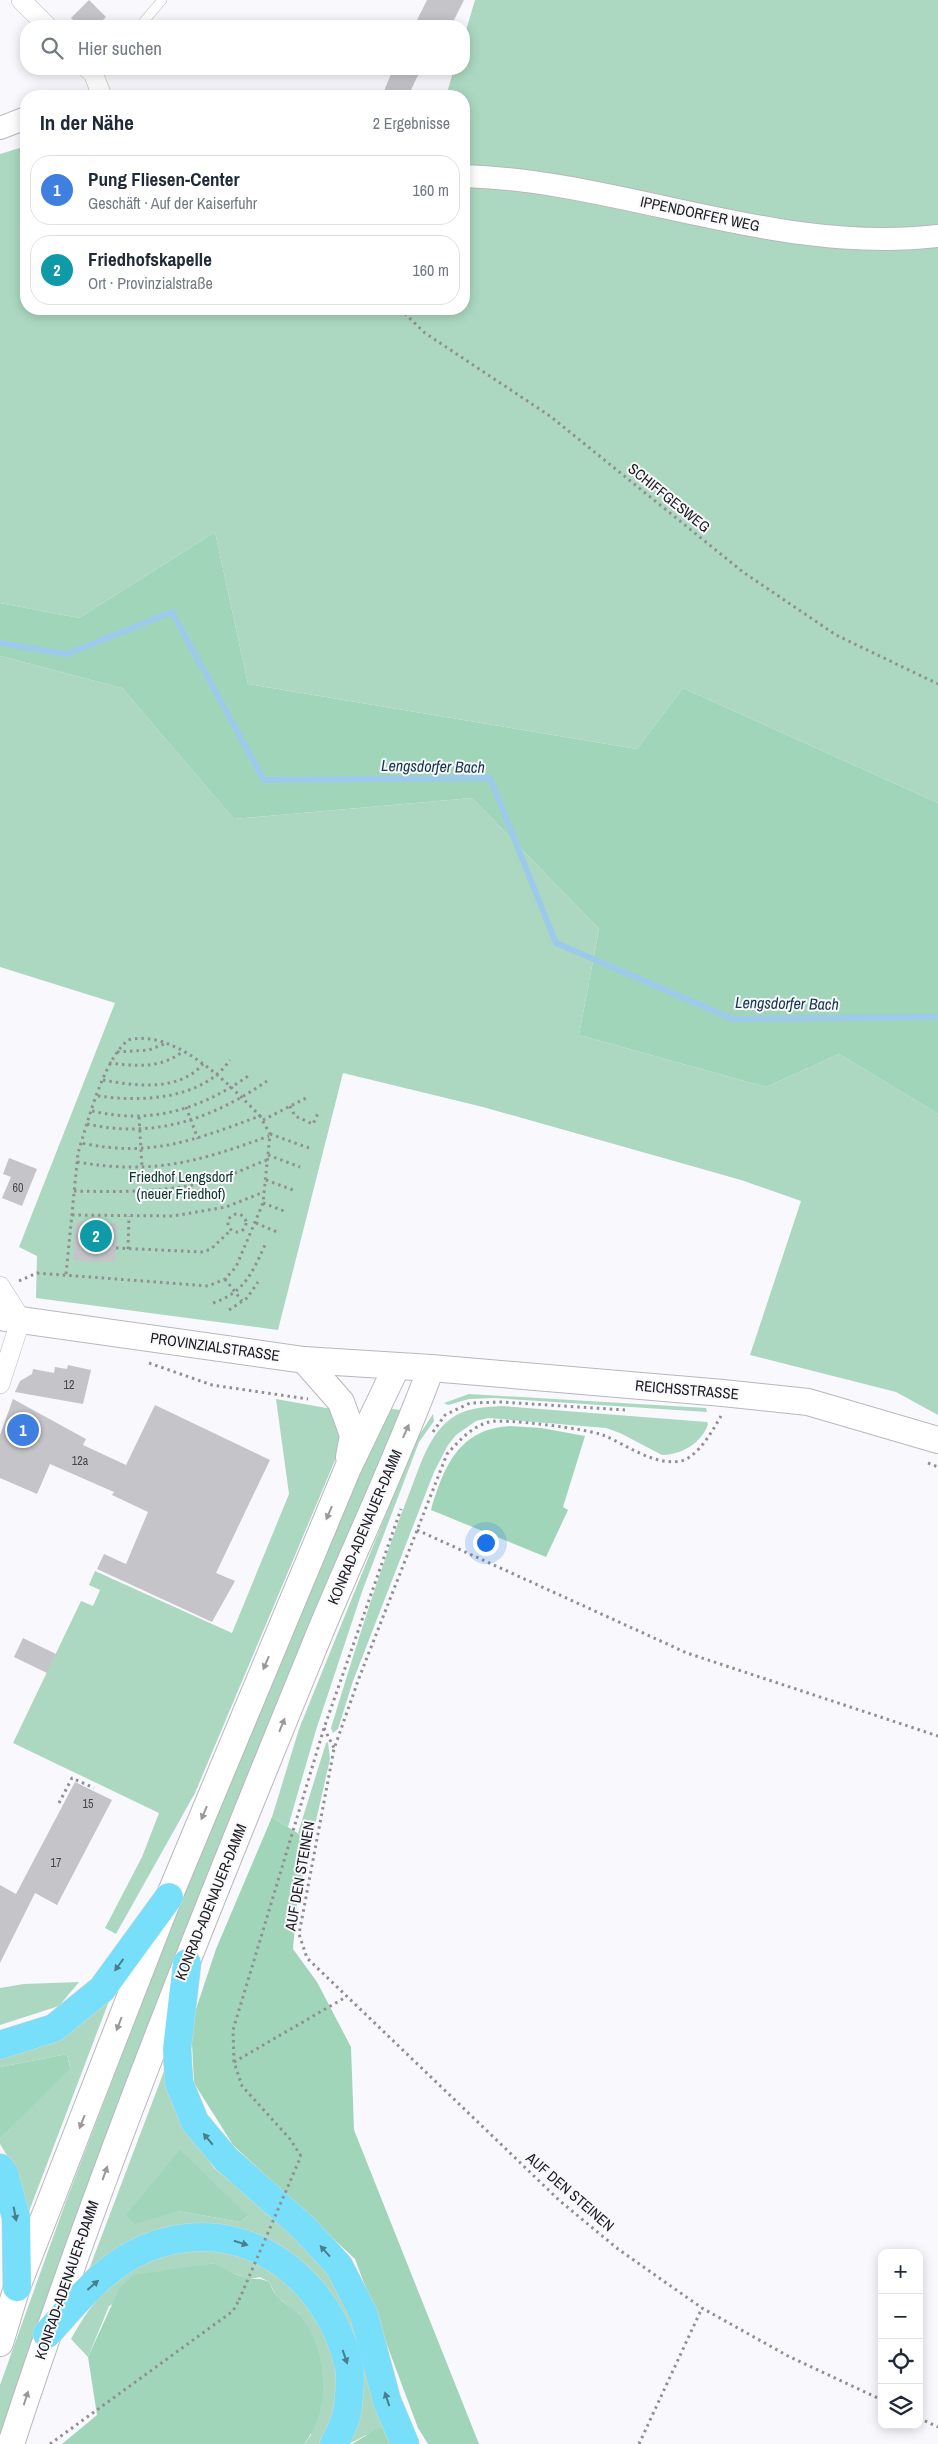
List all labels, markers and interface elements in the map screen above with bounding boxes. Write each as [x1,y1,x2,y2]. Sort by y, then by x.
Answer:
search box [20,20,470,75]
icon: search [38,34,66,62]
text: Hier suchen [78,35,162,61]
text: In der Nähe [40,108,134,137]
text: 2 Ergebnisse [373,112,450,134]
text: Pung Fliesen-Center [88,166,240,192]
text: 1 [53,179,61,201]
text: 160 m [413,179,449,201]
street label: IPPENDORFER WEG [638,191,762,236]
text: Geschäft · Auf der Kaiserfuhr [88,192,257,214]
text: Friedhofskapelle [88,246,212,272]
text: 2 [53,259,61,281]
text: 160 m [413,259,449,281]
text: Ort · Provinzialstraße [88,272,213,294]
street label: SCHIFFGESWEG [624,458,715,537]
water label: Lengsdorfer Bach [381,754,485,778]
water label: Lengsdorfer Bach [735,991,839,1015]
park label: Friedhof Lengsdorf (neuer Friedhof) [129,1166,234,1204]
house number: 60 [13,1180,23,1196]
pin: 2 [80,1217,112,1255]
street label: PROVINZIALSTRASSE [149,1327,281,1366]
street label: REICHSSTRASSE [634,1375,740,1404]
house number: 12 [64,1377,74,1393]
pin: 1 [7,1411,39,1449]
one-way arrow [403,1423,411,1438]
street label: KONRAD-ADENAUER-DAMM [322,1446,407,1608]
house number: 12a [72,1453,89,1469]
one-way arrow [325,1506,333,1521]
your location [473,1530,499,1556]
one-way arrow [262,1656,270,1670]
one-way arrow [278,1717,286,1732]
house number: 15 [83,1796,94,1812]
one-way arrow [199,1806,207,1820]
street label: AUF DEN STEINEN [279,1820,319,1933]
street label: KONRAD-ADENAUER-DAMM [170,1821,252,1983]
house number: 17 [51,1855,62,1871]
one-way arrow [114,1958,124,1972]
one-way arrow [115,2017,123,2032]
one-way arrow [78,2114,85,2129]
one-way arrow [203,2132,214,2145]
street label: AUF DEN STEINEN [521,2147,619,2236]
one-way arrow [102,2165,109,2180]
street label: KONRAD-ADENAUER-DAMM [29,2198,104,2362]
one-way arrow [11,2207,19,2222]
one-way arrow [234,2239,249,2247]
one-way arrow [319,2245,331,2257]
map controls [878,2249,923,2429]
button: + [878,2249,923,2294]
one-way arrow [86,2280,99,2291]
button: − [878,2294,923,2339]
button: locate [878,2339,923,2384]
one-way arrow [342,2350,350,2365]
button: layers [878,2384,923,2429]
one-way arrow [23,2390,30,2405]
one-way arrow [383,2391,391,2406]

